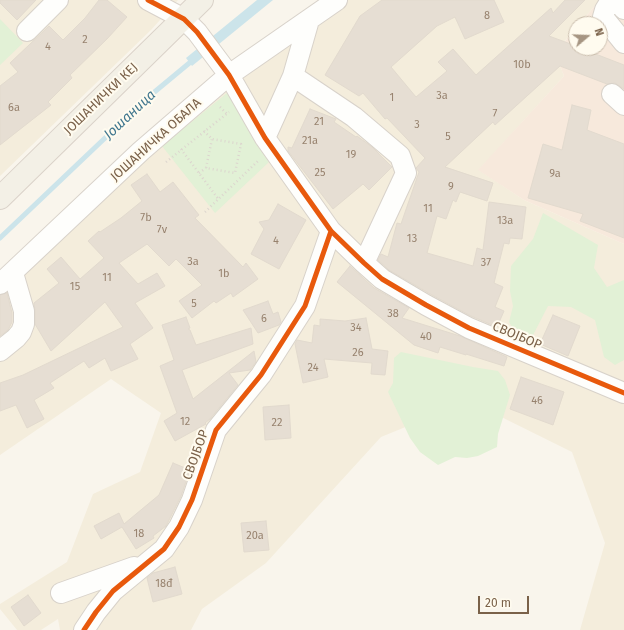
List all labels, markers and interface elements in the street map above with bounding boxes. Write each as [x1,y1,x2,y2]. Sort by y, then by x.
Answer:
house number: 8 [484,9,490,23]
north arrow [568,16,608,56]
text: N [592,27,606,38]
house number: 2 [82,33,88,47]
house number: 4 [45,40,51,54]
house number: 10b [513,58,531,72]
street label: ЈОШАНИЧКИ КЕЈ [61,60,141,138]
water label: Јошаница [101,87,159,143]
house number: 3a [436,89,448,103]
house number: 1 [390,91,394,105]
street label: ЈОШАНИЧКА ОБАЛА [107,95,205,185]
house number: 6a [8,101,20,115]
house number: 7 [493,107,497,121]
house number: 21 [314,115,324,129]
house number: 3 [414,118,420,132]
house number: 5 [445,130,451,144]
house number: 21a [302,134,318,148]
house number: 19 [346,148,356,162]
house number: 25 [315,166,325,180]
house number: 9a [549,167,561,181]
house number: 9 [448,180,454,194]
house number: 11 [423,202,433,216]
house number: 7b [140,211,152,225]
house number: 13a [497,214,513,228]
house number: 7v [157,223,167,237]
house number: 13 [407,232,417,246]
house number: 4 [273,234,279,248]
house number: 3a [187,255,199,269]
house number: 37 [481,256,491,270]
house number: 1b [218,267,230,281]
house number: 11 [102,271,112,285]
house number: 15 [70,280,80,294]
house number: 5 [191,297,197,311]
house number: 38 [387,307,399,321]
house number: 6 [261,312,267,326]
street label: СВОЈБОР [490,319,544,353]
house number: 34 [350,321,362,335]
house number: 40 [420,330,432,344]
house number: 26 [352,346,364,360]
house number: 24 [308,361,318,375]
house number: 46 [531,394,543,408]
house number: 12 [180,415,190,429]
house number: 22 [272,416,282,430]
street label: СВОЈБОР [180,428,212,482]
house number: 18 [134,527,144,541]
house number: 20a [246,529,264,543]
house number: 18đ [155,577,173,591]
scale bar [480,588,531,614]
text: 20 m [485,596,511,610]

